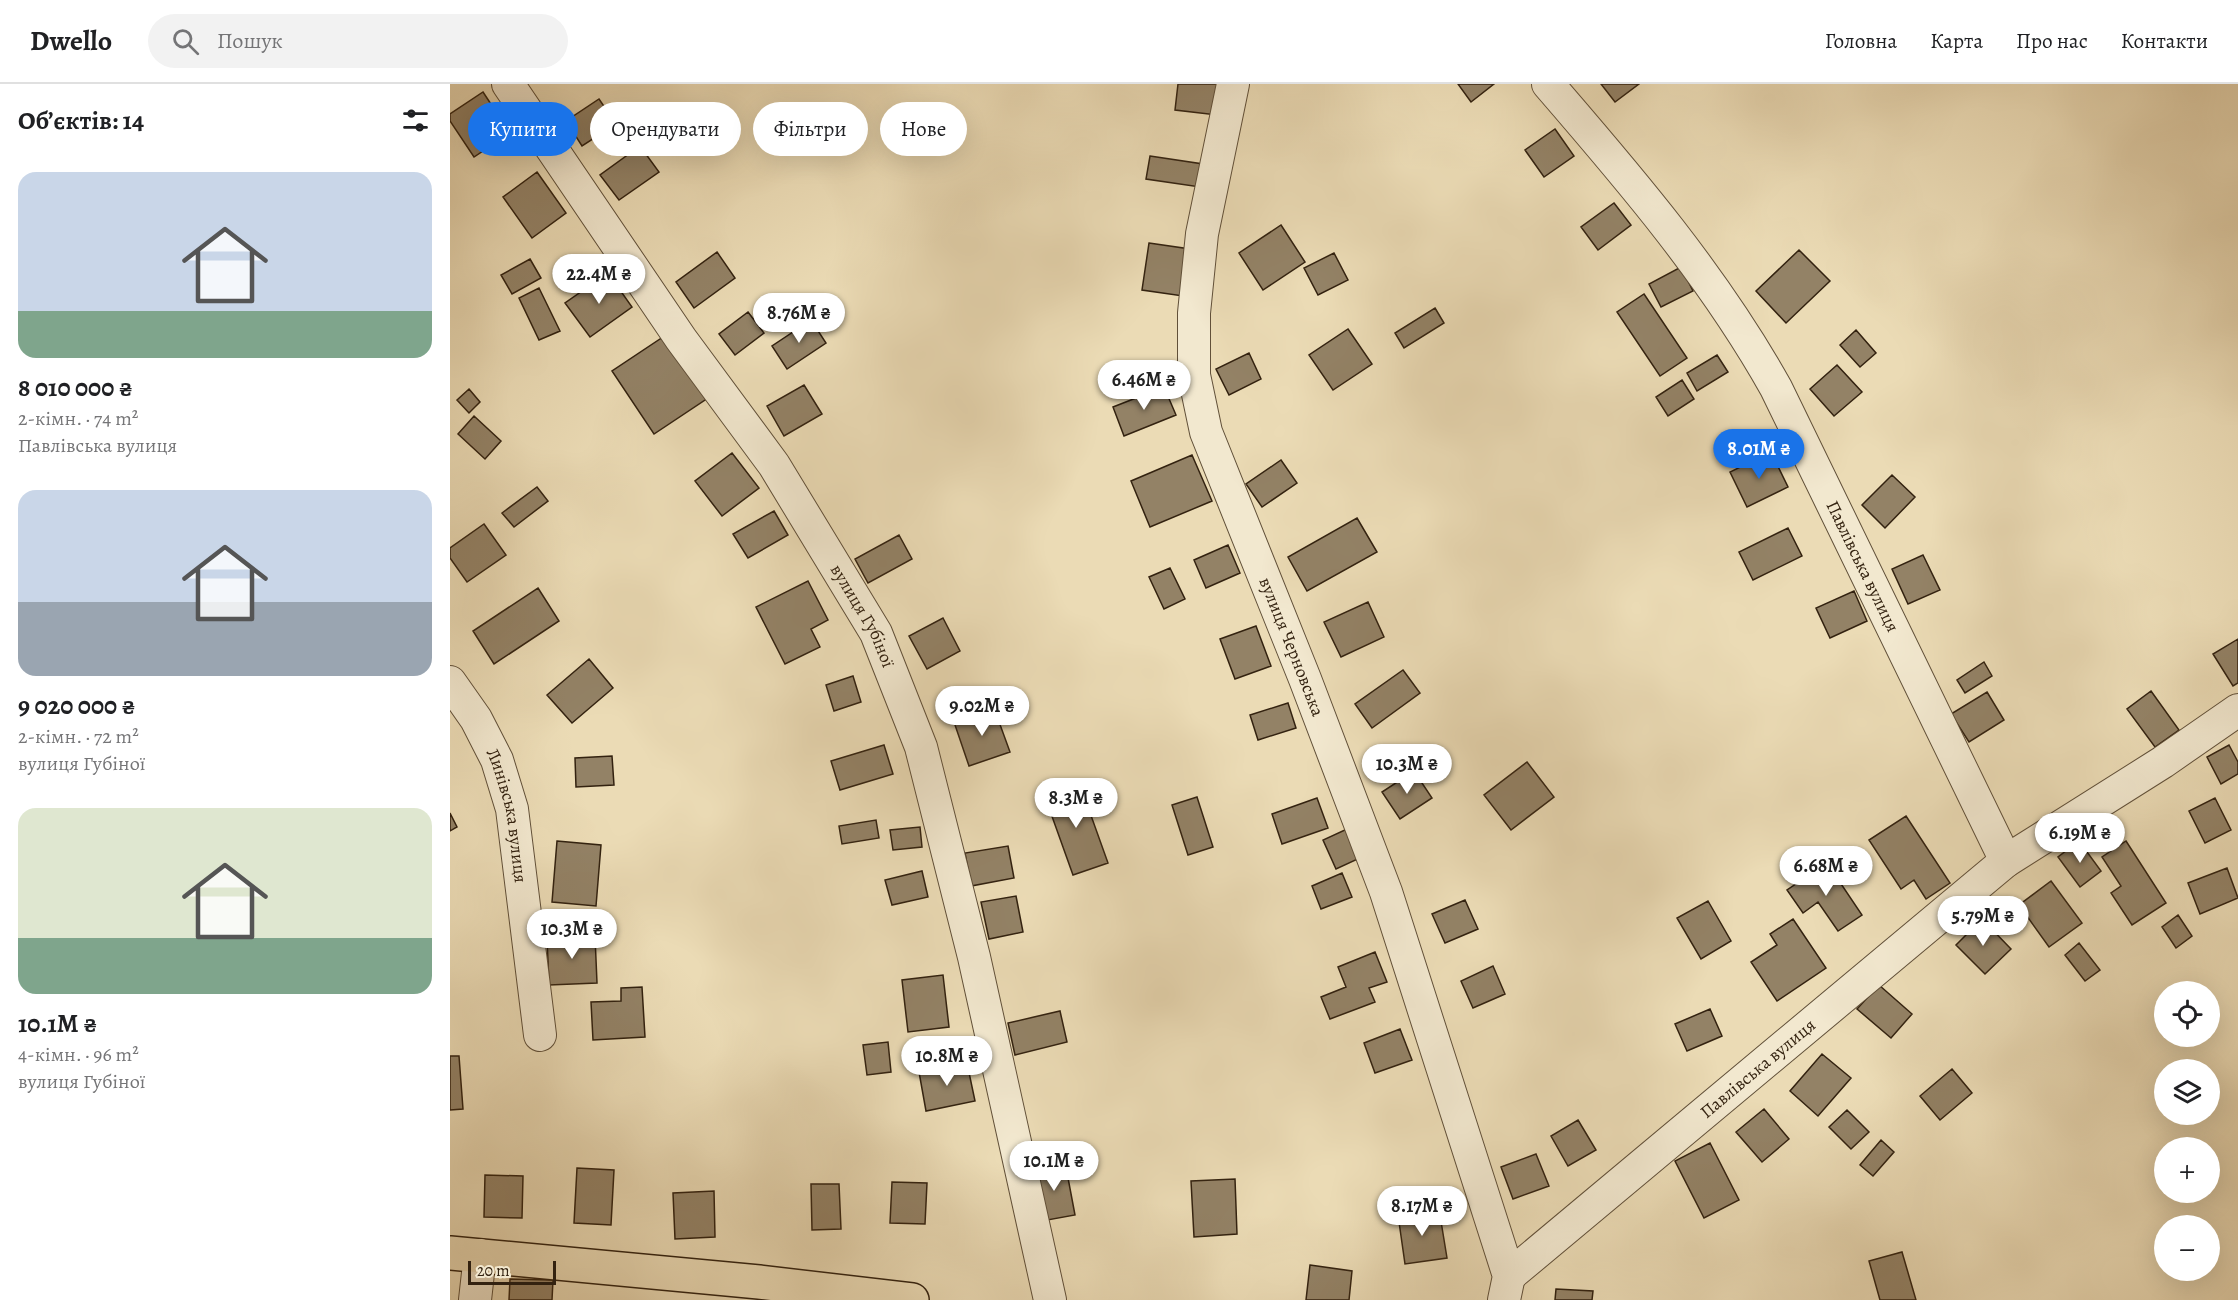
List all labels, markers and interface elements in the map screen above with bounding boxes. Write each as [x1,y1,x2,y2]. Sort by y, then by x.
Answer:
search box [148,14,568,68]
text: Dwello [30,22,112,60]
icon: search [169,25,202,58]
text: Пошук [217,26,283,56]
text: Головна [1825,27,1897,55]
text: Карта [1930,27,1983,55]
text: Про нас [2016,27,2088,55]
text: Контакти [2121,27,2208,55]
chip: Купити [468,102,578,156]
chip: Орендувати [590,102,741,156]
chip: Фільтри [753,102,868,156]
chip: Нове [880,102,967,156]
text: Об’єктів: 14 [18,103,144,138]
icon: filters [399,104,432,137]
icon: home [171,211,279,319]
pin: 22.4M ₴ [544,254,654,305]
text: 22.4M ₴ [566,260,632,287]
pin: 8.76M ₴ [744,293,854,344]
text: 8.76M ₴ [767,299,831,326]
pin: 6.46M ₴ [1089,360,1199,411]
text: 6.46M ₴ [1112,366,1176,393]
text: 8 010 000 ₴ [18,370,133,405]
text: 2-кімн. · 74 m² [18,405,138,432]
pin: 8.01M ₴ [1704,429,1814,480]
text: Павлівська вулиця [18,432,177,459]
text: 8.01M ₴ [1727,435,1791,462]
street label: Павлівська вулиця [1821,497,1905,636]
icon: home [171,529,279,637]
street label: вулиця Губіної [825,560,900,671]
street label: вулиця Черновська [1253,574,1330,720]
pin: 9.02M ₴ [927,686,1037,737]
text: 9 020 000 ₴ [18,688,136,723]
text: 9.02M ₴ [949,692,1015,719]
text: 2-кімн. · 72 m² [18,723,139,750]
street label: Линівська вулиця [481,744,533,884]
pin: 10.3M ₴ [1352,744,1462,795]
text: вулиця Губіної [18,750,145,777]
text: 10.3M ₴ [1376,750,1438,777]
pin: 8.3M ₴ [1027,778,1125,829]
text: 8.3M ₴ [1049,784,1103,811]
pin: 6.19M ₴ [2025,813,2135,864]
text: 6.19M ₴ [2049,819,2111,846]
pin: 6.68M ₴ [1771,846,1881,897]
icon: home [171,847,279,955]
text: 6.68M ₴ [1794,852,1858,879]
pin: 5.79M ₴ [1928,896,2038,947]
text: 5.79M ₴ [1952,902,2014,929]
pin: 10.3M ₴ [517,909,627,960]
text: 10.3M ₴ [541,915,603,942]
map controls [2154,981,2220,1281]
button: locate [2154,981,2220,1047]
text: 10.1M ₴ [18,1006,97,1041]
street label: Павлівська вулиця [1695,1013,1820,1123]
pin: 10.8M ₴ [892,1036,1002,1087]
text: 4-кімн. · 96 m² [18,1041,139,1068]
text: 10.8M ₴ [915,1042,979,1069]
button: layers [2154,1059,2220,1125]
text: вулиця Губіної [18,1068,145,1095]
button: + [2154,1137,2220,1203]
pin: 10.1M ₴ [999,1141,1109,1192]
text: 10.1M ₴ [1024,1147,1084,1174]
pin: 8.17M ₴ [1367,1186,1477,1237]
text: 8.17M ₴ [1391,1192,1453,1219]
button: − [2154,1215,2220,1281]
scale bar [468,1258,556,1286]
text: 20 m [477,1260,510,1282]

